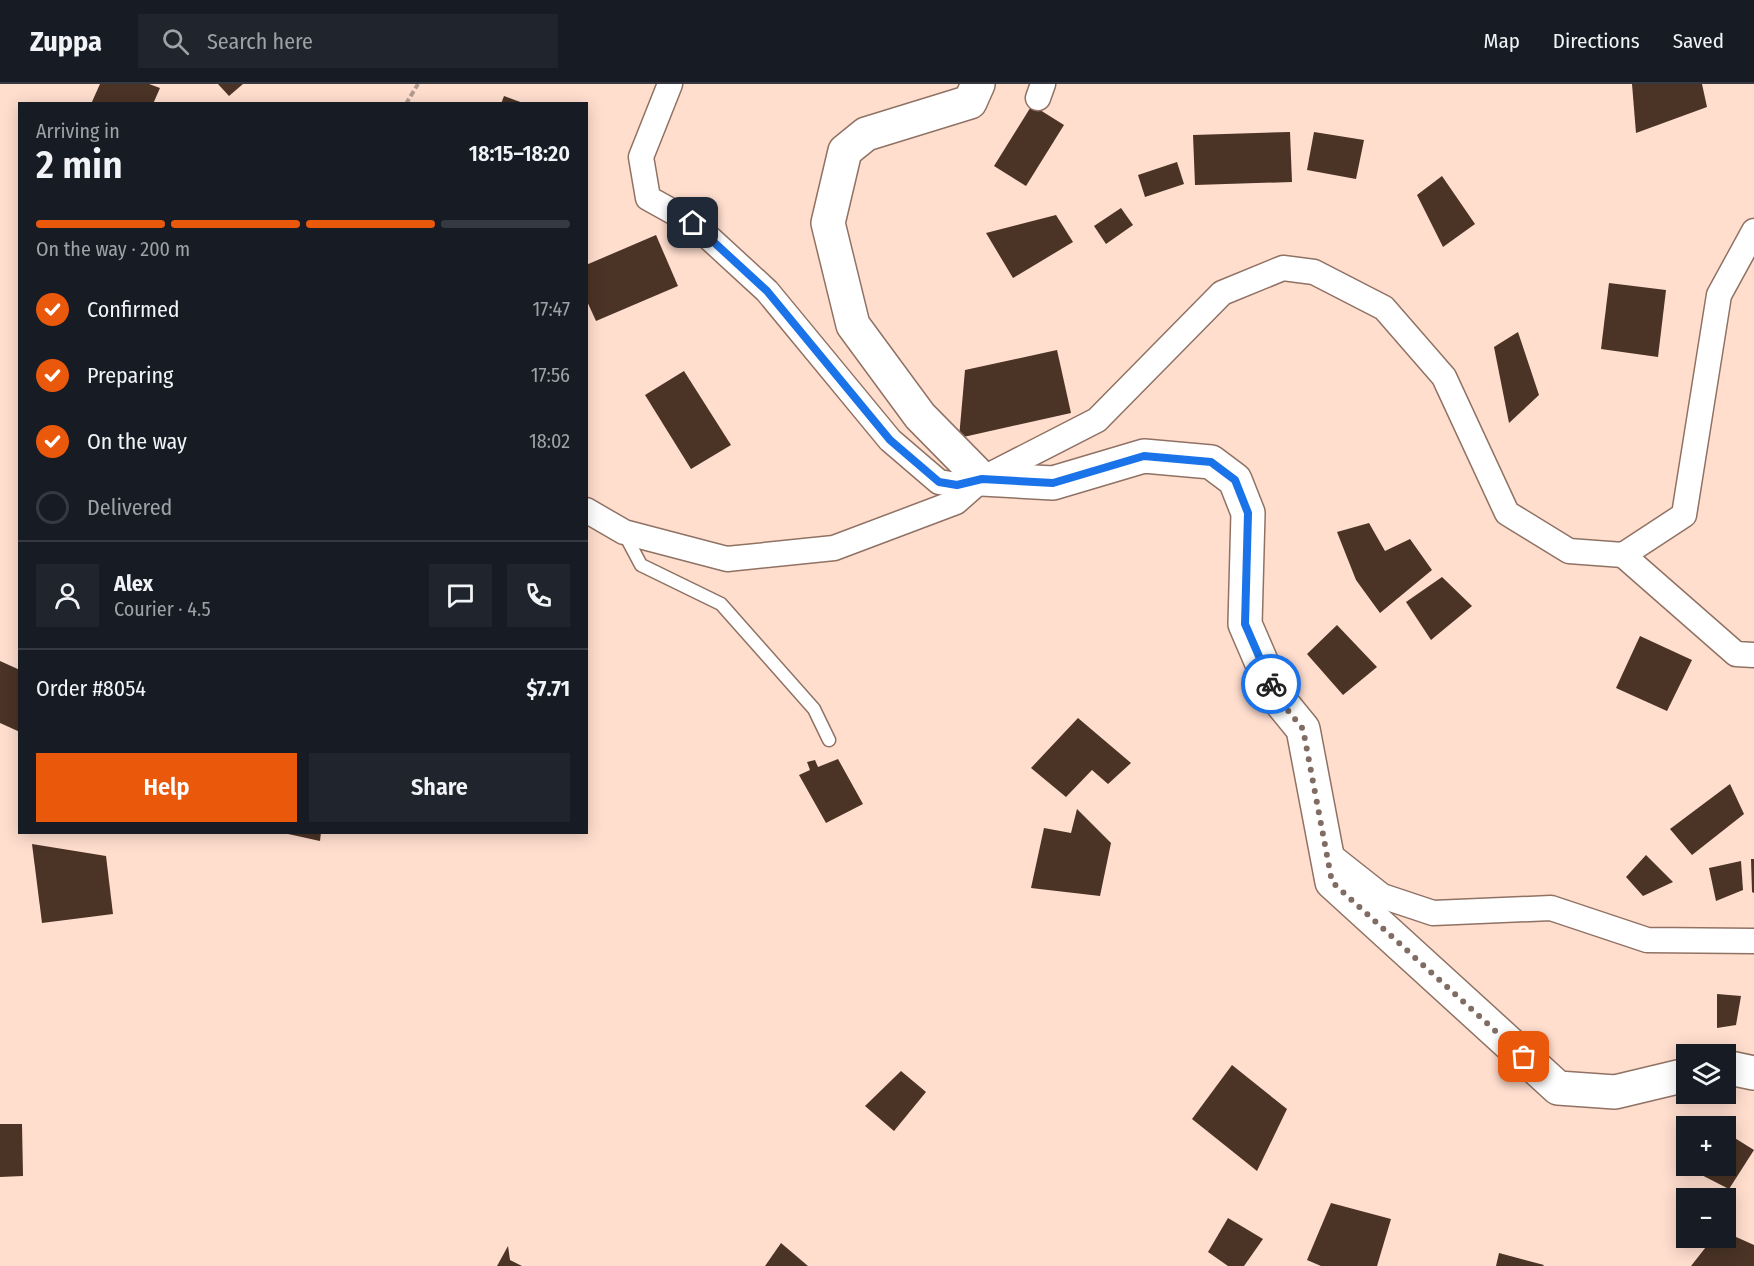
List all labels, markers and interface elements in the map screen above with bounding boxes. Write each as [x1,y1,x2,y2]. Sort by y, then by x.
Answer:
search box [138,14,558,68]
text: Zuppa [30,25,102,58]
icon: search [159,25,192,58]
text: Search here [207,28,313,55]
text: Map [1483,28,1520,54]
text: Directions [1553,28,1640,54]
text: Saved [1673,28,1724,54]
text: Arriving in [36,119,120,143]
text: 18:15–18:20 [469,140,570,167]
text: 2 min [36,142,123,188]
pin [667,197,718,248]
icon: home [676,206,709,239]
text: On the way · 200 m [36,237,190,261]
icon: check [36,293,69,326]
text: Confirmed [87,296,180,323]
text: 17:47 [533,297,570,321]
icon: check [36,359,69,392]
text: Preparing [87,362,173,389]
text: 17:56 [531,363,570,387]
icon: check [36,425,69,458]
text: On the way [87,428,187,455]
text: 18:02 [529,429,570,453]
text: Delivered [87,494,172,521]
button: person [36,564,99,627]
button: chat [429,564,492,627]
button: phone [507,564,570,627]
text: Alex [114,570,153,597]
text: Courier · 4.5 [114,597,211,621]
courier [1241,654,1301,714]
icon: bike [1255,668,1288,701]
text: Order #8054 [36,675,146,702]
text: $7.71 [526,675,570,702]
button: Help [36,753,297,822]
button: Share [309,753,570,822]
pin [1498,1031,1549,1082]
icon: bag [1507,1040,1540,1073]
map controls [1676,1044,1736,1248]
button: layers [1676,1044,1736,1104]
button: + [1676,1116,1736,1176]
button: − [1676,1188,1736,1248]

